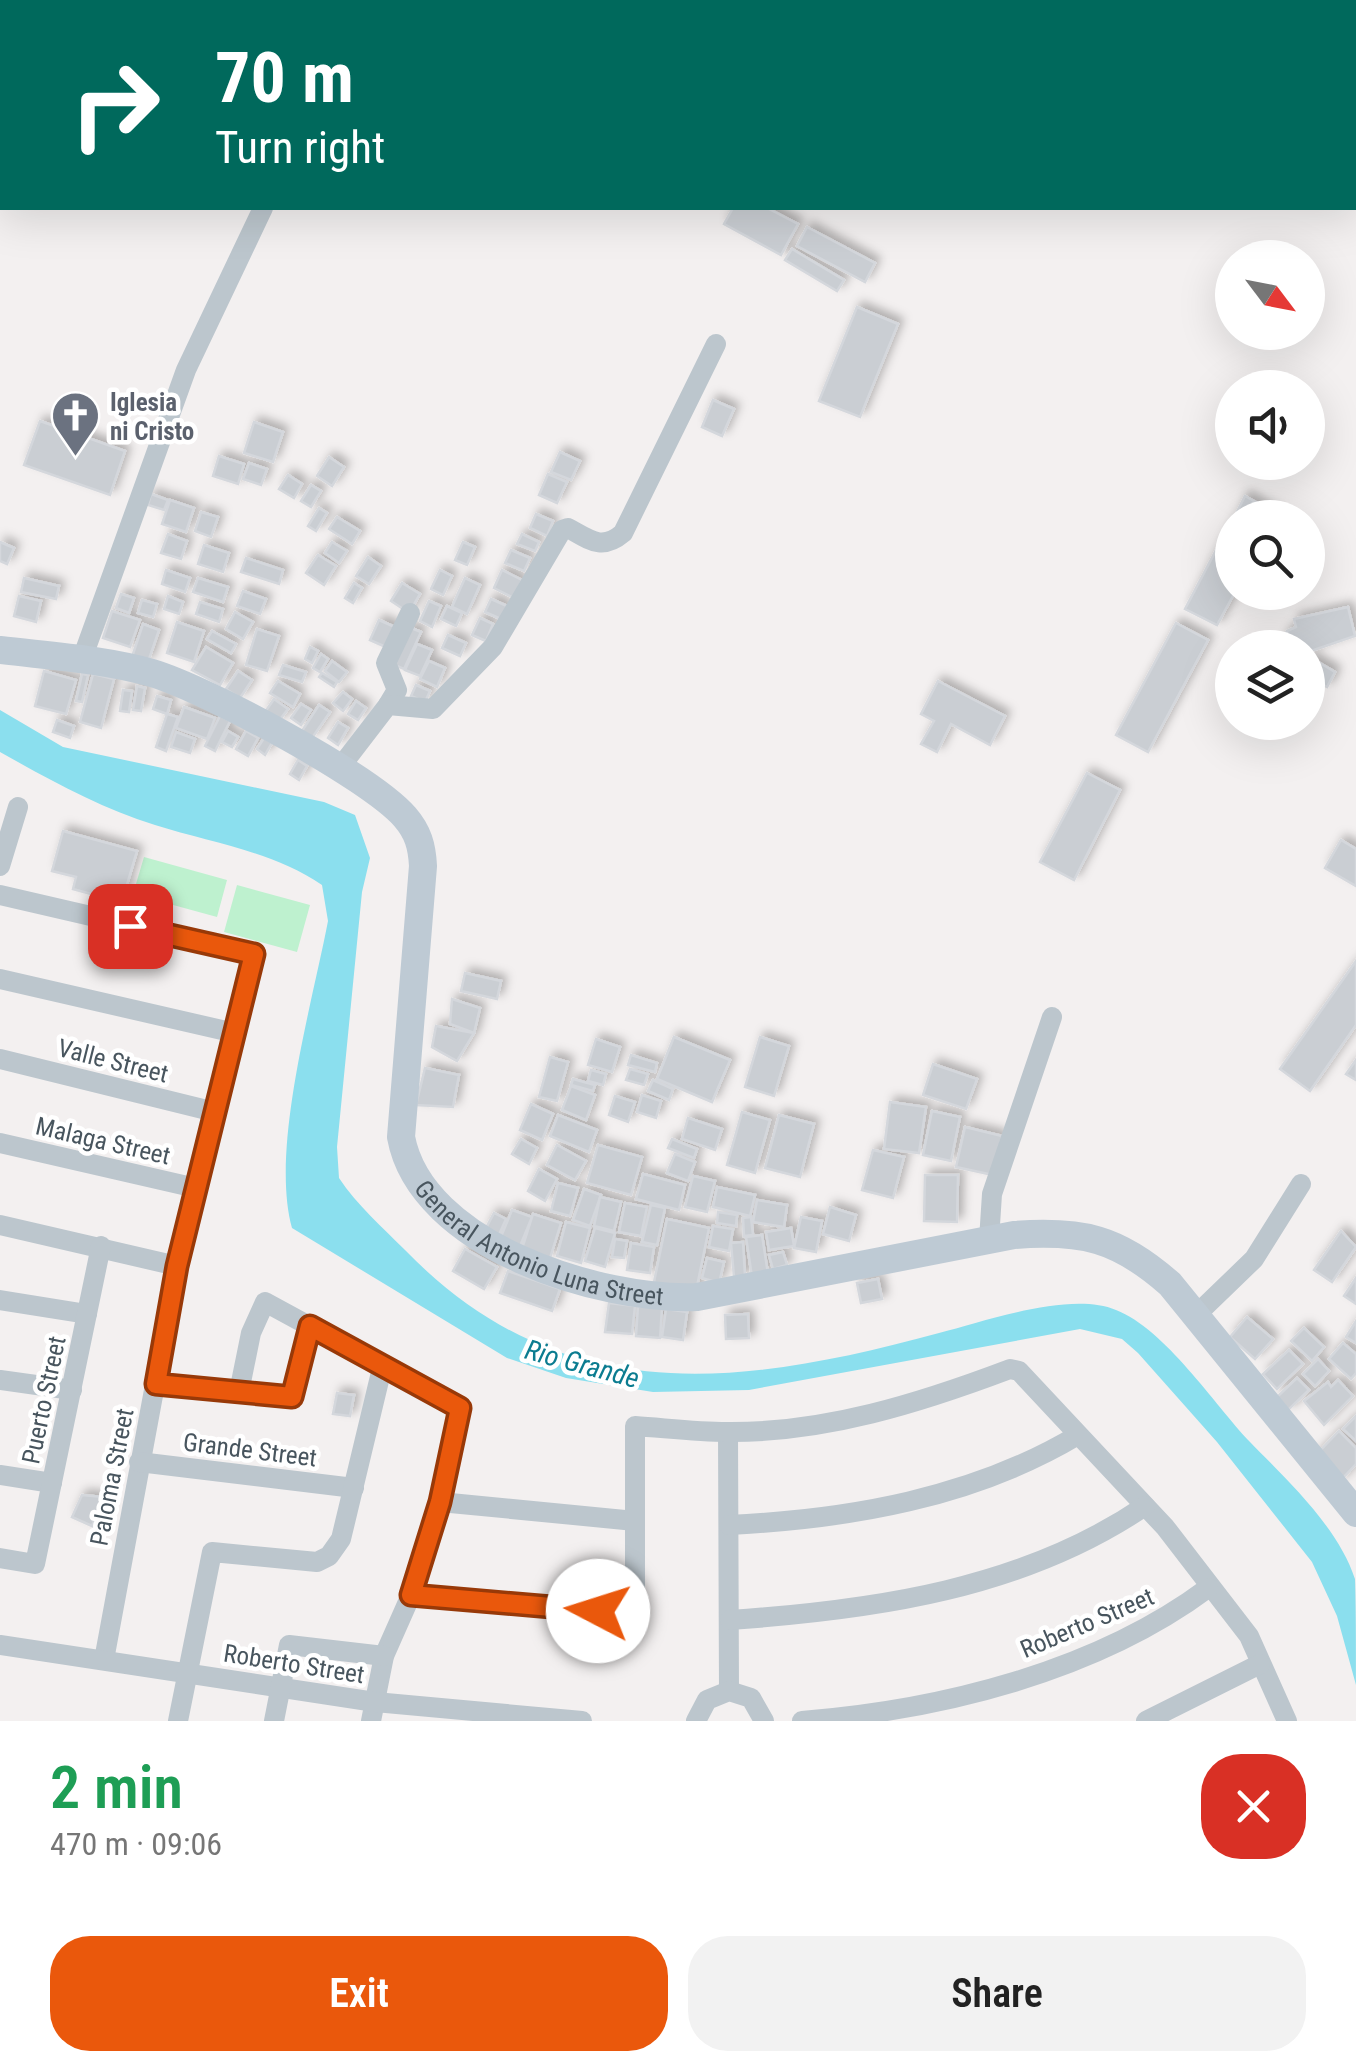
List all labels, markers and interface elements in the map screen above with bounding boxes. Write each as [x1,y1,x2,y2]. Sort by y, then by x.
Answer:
text: 70 m [215,37,354,119]
icon: right [50,40,180,170]
text: Turn right [215,121,385,174]
north arrow [1215,240,1325,350]
map controls [1215,240,1325,740]
button: sound [1215,370,1325,480]
place label: Iglesia ni Cristo [110,388,194,446]
church icon: Iglesia ni Cristo [49,390,101,458]
button: search [1215,500,1325,610]
button: layers [1215,630,1325,740]
pin [88,884,173,969]
icon: arrive [103,899,158,954]
street label: Valle Street [55,1033,171,1089]
street label: Malaga Street [33,1111,173,1171]
street label: General Antonio Luna Street [409,1175,665,1311]
street label: Puerto Street [16,1333,72,1467]
water label: Rio Grande [521,1333,643,1395]
street label: Paloma Street [84,1406,140,1548]
street label: Grande Street [182,1427,318,1473]
position arrow [546,1559,650,1663]
street label: Roberto Street [1016,1582,1158,1664]
street label: Roberto Street [222,1639,366,1689]
text: 2 min [50,1752,183,1823]
button: close [1201,1754,1306,1859]
text: 470 m · 09:06 [50,1825,222,1863]
button: Exit [50,1936,668,2051]
button: Share [688,1936,1306,2051]

